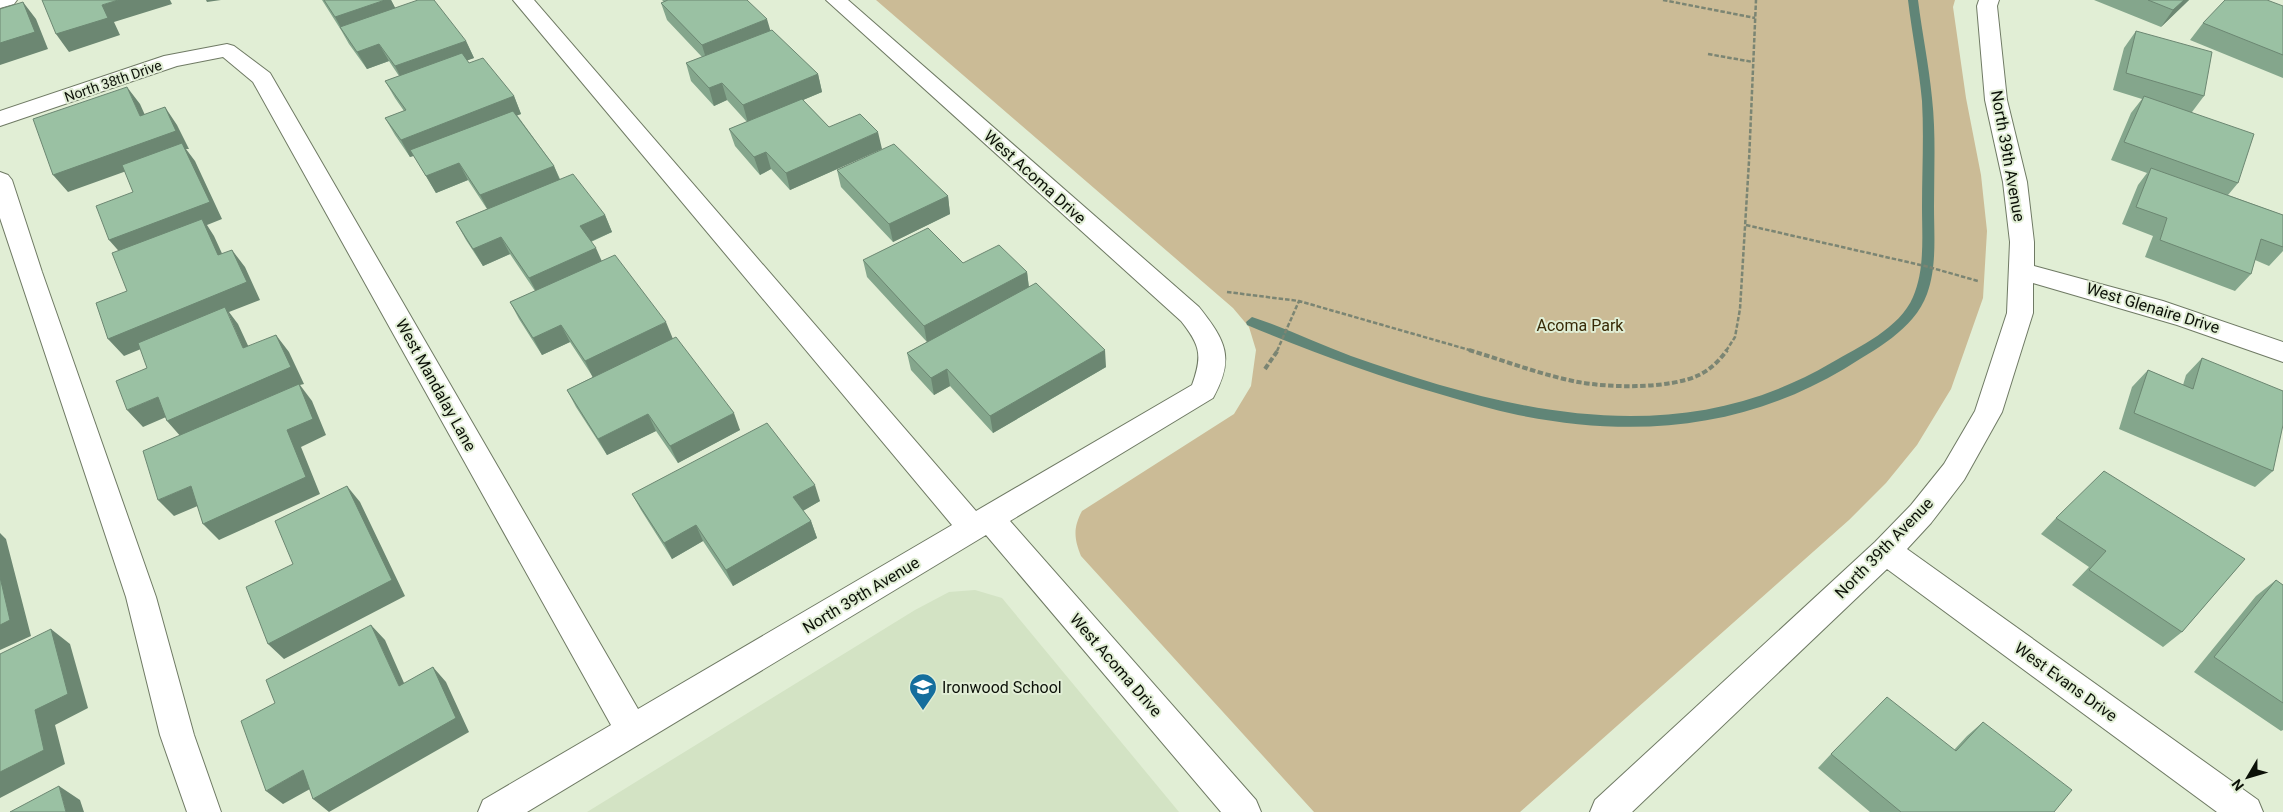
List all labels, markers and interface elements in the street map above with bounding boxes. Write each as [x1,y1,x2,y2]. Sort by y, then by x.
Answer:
street label: North 38th Drive [62,57,164,105]
street label: North 39th Avenue [1987,89,2029,223]
street label: West Acoma Drive [980,126,1090,228]
street label: West Glenaire Drive [2084,279,2222,337]
street label: West Mandalay Lane [392,316,480,454]
park label: Acoma Park [1537,316,1624,335]
street label: North 39th Avenue [1831,494,1937,602]
street label: North 39th Avenue [799,553,923,637]
street label: West Acoma Drive [1066,610,1166,720]
street label: West Evans Drive [2011,638,2121,726]
school or university icon: Ironwood School [908,672,938,711]
place label: Ironwood School [942,678,1062,697]
north arrow [2223,752,2273,802]
text: N [2228,776,2247,794]

